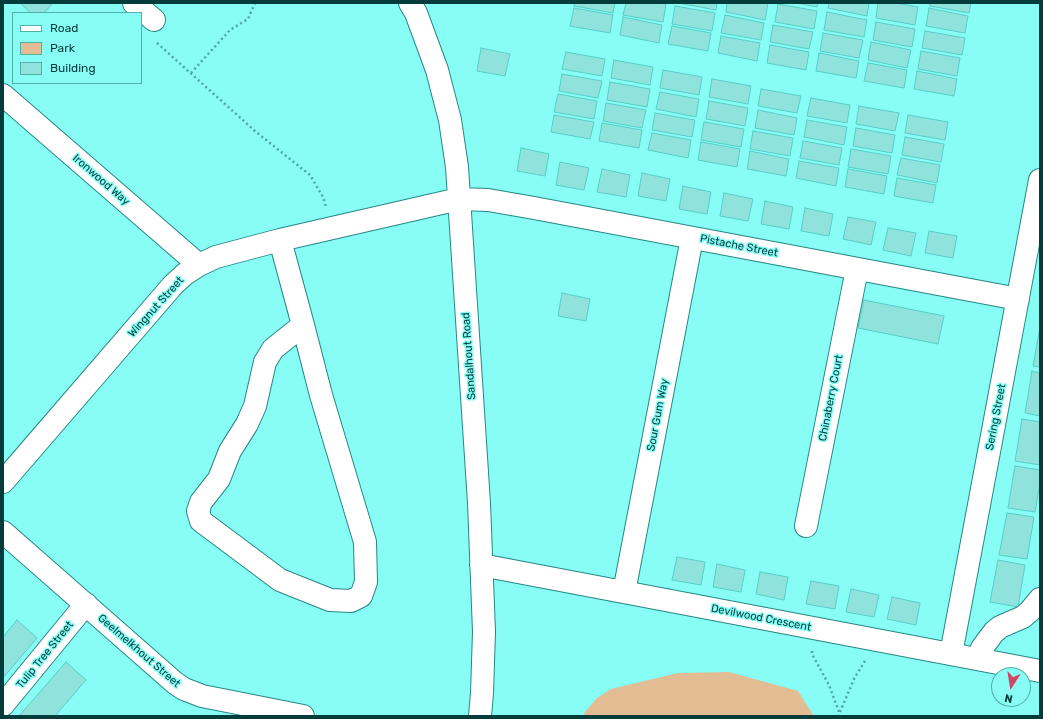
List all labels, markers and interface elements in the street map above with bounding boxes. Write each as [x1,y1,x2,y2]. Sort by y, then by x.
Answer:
legend [12,12,142,84]
text: Road [50,21,78,35]
text: Park [50,41,75,55]
text: Building [50,61,96,75]
street label: Ironwood Way [70,152,132,208]
street label: Pistache Street [699,232,779,260]
street label: Wingnut Street [125,274,187,340]
street label: Sandalhout Road [459,312,479,400]
street label: Chinaberry Court [816,354,846,442]
street label: Sour Gum Way [644,378,672,452]
street label: Sering Street [983,383,1009,451]
street label: Devilwood Crescent [710,602,812,634]
street label: Geelmelkhout Street [95,612,183,690]
street label: Tulip Tree Street [14,619,76,691]
north arrow [991,667,1031,707]
text: N [1003,691,1014,705]

